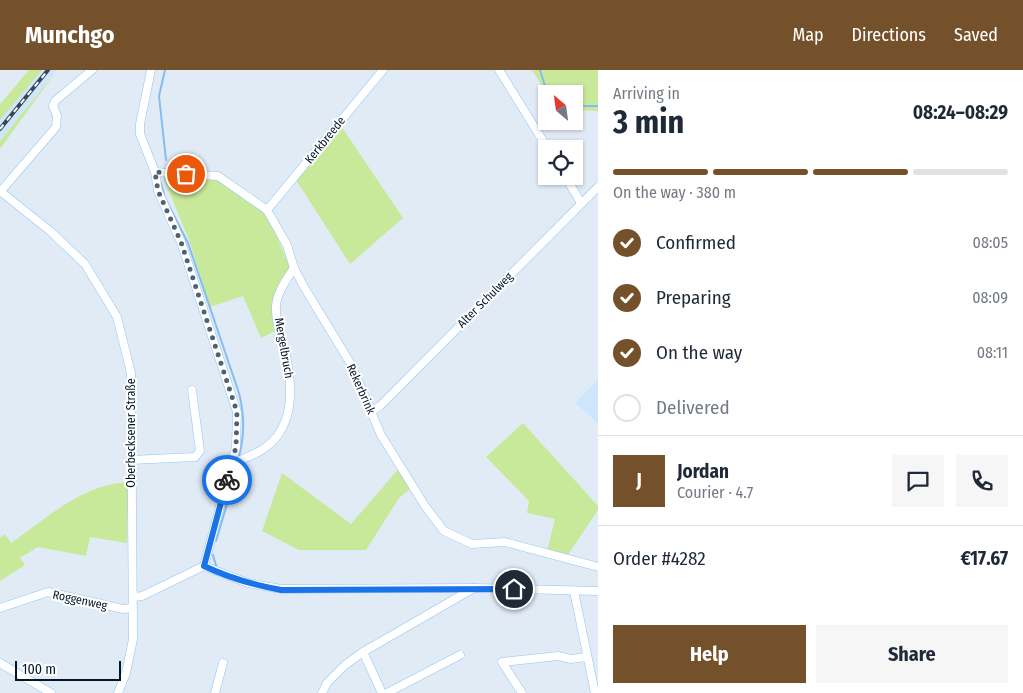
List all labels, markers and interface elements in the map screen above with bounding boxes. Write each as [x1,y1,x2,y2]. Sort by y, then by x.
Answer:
text: Munchgo [25,21,115,49]
text: Map [792,24,824,46]
text: Directions [852,24,926,46]
text: Saved [954,24,998,46]
text: Arriving in [613,84,680,103]
north arrow [538,85,582,130]
map controls [538,85,583,185]
text: 08:24–08:29 [913,101,1008,124]
text: 3 min [613,103,684,141]
street label: Kerkbreede [302,114,348,166]
button: locate [538,140,583,185]
pin [165,153,207,195]
icon: bag [172,160,200,188]
text: On the way · 380 m [613,183,736,202]
icon: check [613,229,641,257]
text: Confirmed [656,231,736,254]
text: 08:05 [973,233,1008,252]
street label: Alter Schulweg [454,269,516,331]
icon: check [613,284,641,312]
text: Preparing [656,286,731,309]
text: 08:09 [972,288,1008,307]
street label: Mergelbruch [272,317,296,379]
icon: check [613,339,641,367]
text: On the way [656,341,742,364]
text: 08:11 [977,343,1008,362]
street label: Rekerbrink [344,362,378,417]
street label: Oberbecksener Straße [124,378,138,488]
text: Delivered [656,396,730,419]
courier [202,455,252,505]
button: chat [892,455,944,507]
button: phone [956,455,1008,507]
text: Jordan [677,460,729,483]
icon: bike [213,466,241,494]
text: J [636,469,642,492]
text: Courier · 4.7 [677,483,753,502]
text: Order #4282 [613,547,706,570]
text: €17.67 [960,547,1008,570]
pin [493,568,535,610]
icon: home [500,575,528,603]
street label: Roggenweg [51,587,109,613]
button: Help [613,625,806,683]
button: Share [816,625,1008,683]
scale bar [15,658,121,681]
text: 100 m [22,661,56,678]

